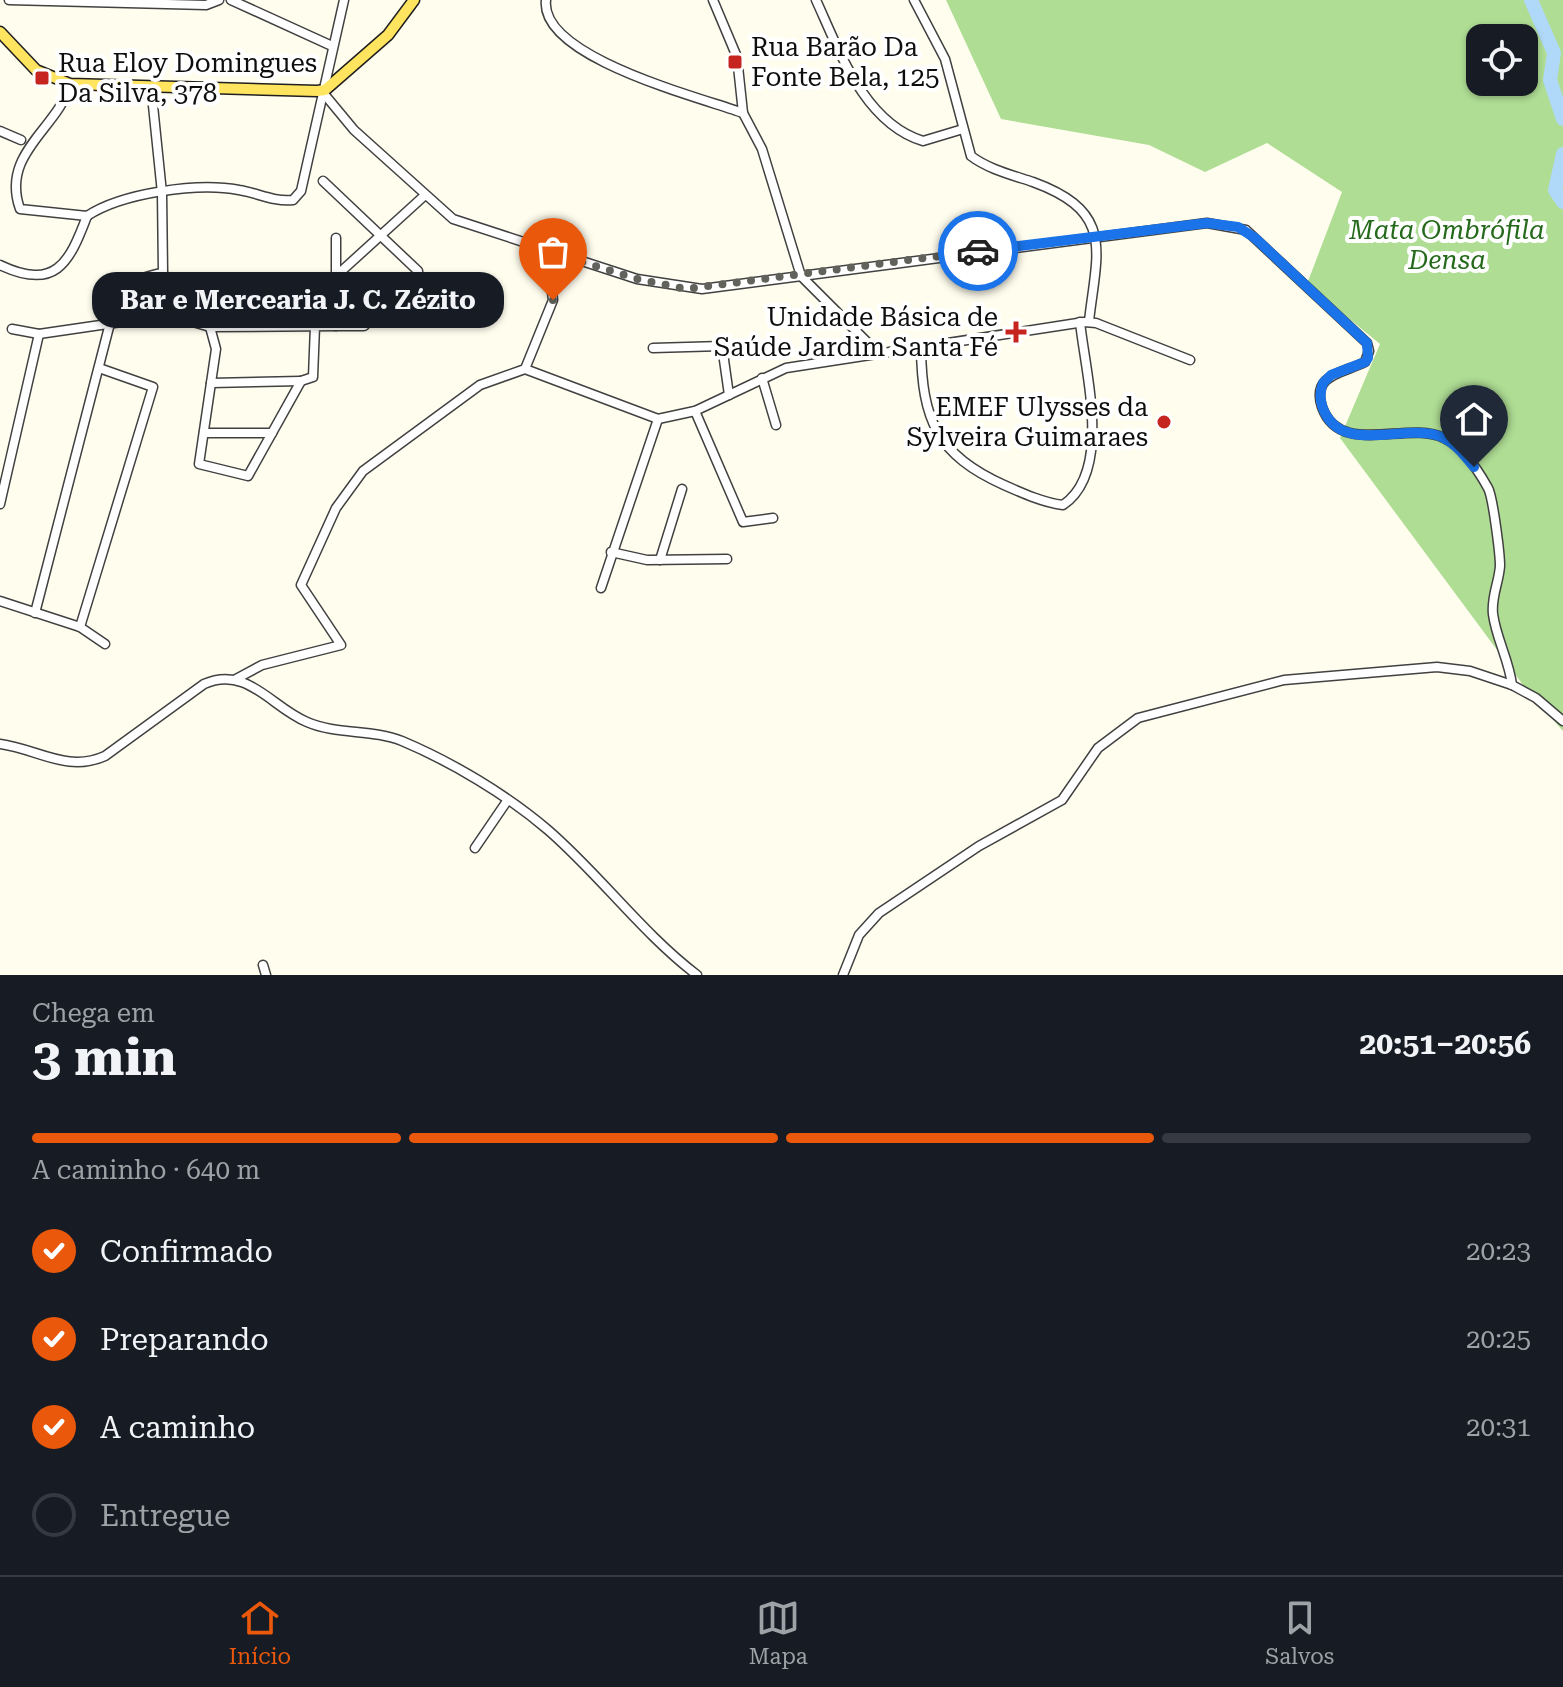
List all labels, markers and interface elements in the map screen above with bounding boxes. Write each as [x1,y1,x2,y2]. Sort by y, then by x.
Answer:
map controls [1466,24,1538,96]
button: locate [1466,24,1538,96]
place label: Rua Barão Da Fonte Bela, 125 [751,32,940,92]
place label: Rua Eloy Domingues Da Silva, 378 [58,48,317,108]
marker: Rua Barão Da Fonte Bela, 125 [726,53,744,71]
marker: Rua Eloy Domingues Da Silva, 378 [33,69,51,87]
courier [938,211,1018,291]
park label: Mata Ombrófila Densa [1348,215,1545,275]
pin [519,218,587,300]
icon: car [956,229,1000,273]
icon: bag [531,230,575,274]
callout: Bar e Mercearia J. C. Zézito [93,272,505,328]
text: Bar e Mercearia J. C. Zézito [120,285,476,315]
place label: Unidade Básica de Saúde Jardim Santa Fé [714,302,998,362]
marker: Unidade Básica de Saúde Jardim Santa Fé [1005,321,1027,343]
pin [1440,385,1508,467]
place label: EMEF Ulysses da Sylveira Guimaraes [906,392,1148,452]
icon: home [1452,397,1496,441]
marker: EMEF Ulysses da Sylveira Guimaraes [1155,413,1173,431]
text: Chega em [32,998,155,1028]
text: 20:51–20:56 [1359,1026,1531,1061]
text: 3 min [32,1027,177,1088]
text: A caminho · 640 m [32,1155,260,1185]
icon: check [32,1229,76,1273]
text: Confirmado [100,1234,273,1269]
text: 20:23 [1466,1236,1531,1266]
icon: check [32,1317,76,1361]
text: Preparando [100,1322,269,1357]
text: 20:25 [1466,1324,1531,1354]
icon: check [32,1405,76,1449]
text: A caminho [100,1410,255,1445]
text: 20:31 [1466,1412,1531,1442]
text: Entregue [100,1498,230,1533]
tab: Início [229,1596,291,1669]
tab: Mapa [749,1596,808,1669]
tab: Salvos [1265,1596,1334,1669]

